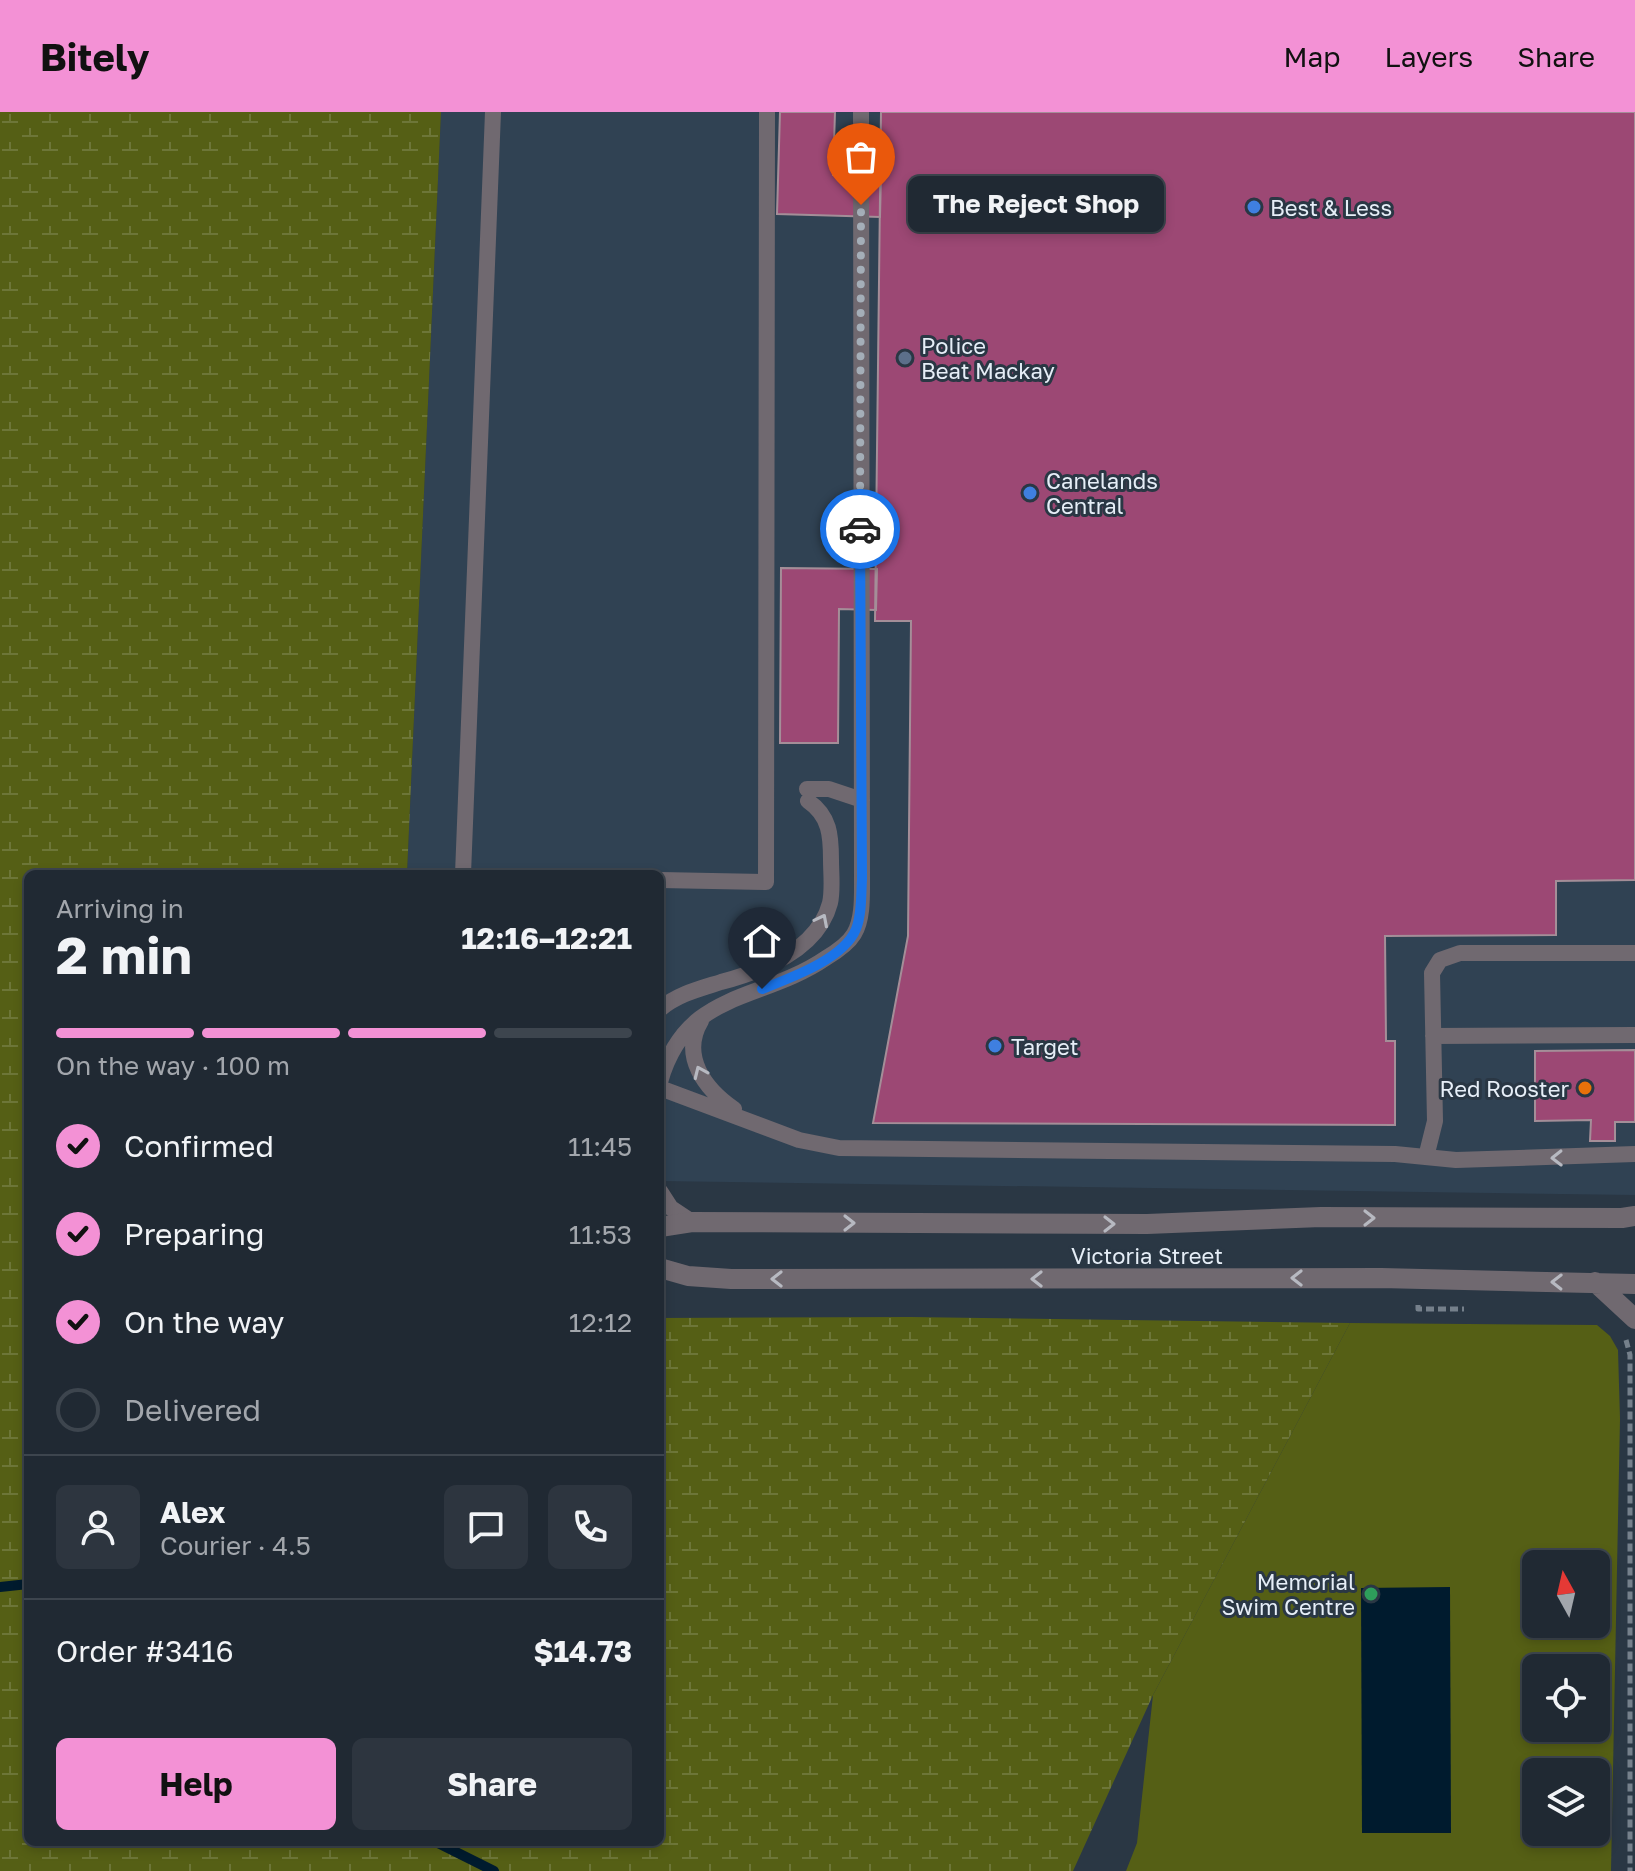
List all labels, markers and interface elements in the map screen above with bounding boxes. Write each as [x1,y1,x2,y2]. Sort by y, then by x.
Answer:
text: Bitely [40,34,150,79]
text: Map [1283,40,1341,73]
text: Layers [1385,40,1473,73]
text: Share [1517,40,1595,73]
pin [827,123,895,205]
icon: bag [839,135,883,179]
callout: The Reject Shop [909,177,1165,233]
text: The Reject Shop [933,188,1139,219]
place label: Best & Less [1270,194,1392,221]
marker: Best & Less [1245,198,1263,216]
place label: Police Beat Mackay [921,332,1055,384]
marker: Police Beat Mackay [896,349,914,367]
place label: Canelands Central [1046,467,1158,519]
marker: Canelands Central [1021,484,1039,502]
courier [820,489,900,569]
icon: car [838,507,882,551]
text: Arriving in [56,893,184,924]
pin [728,907,796,989]
one-way arrow [812,914,827,929]
icon: home [740,919,784,963]
text: 12:16–12:21 [461,920,632,956]
text: 2 min [56,923,192,985]
place label: Target [1011,1033,1079,1060]
marker: Target [986,1037,1004,1055]
text: On the way · 100 m [56,1050,290,1081]
one-way arrow [694,1065,710,1080]
place label: Red Rooster [1440,1075,1569,1102]
marker: Red Rooster [1576,1079,1594,1097]
icon: check [56,1124,100,1168]
text: Confirmed [124,1128,274,1164]
text: 11:45 [568,1131,632,1162]
one-way arrow [1550,1149,1563,1167]
one-way arrow [1363,1209,1376,1227]
icon: check [56,1212,100,1256]
one-way arrow [843,1214,856,1232]
one-way arrow [1103,1215,1116,1233]
text: Preparing [124,1216,265,1252]
text: 11:53 [569,1219,632,1250]
street label: Victoria Street [1071,1242,1223,1269]
one-way arrow [1290,1269,1303,1287]
one-way arrow [770,1270,783,1288]
one-way arrow [1030,1270,1043,1288]
one-way arrow [1550,1273,1563,1290]
icon: check [56,1300,100,1344]
text: On the way [124,1304,284,1340]
text: 12:12 [569,1307,632,1338]
text: Delivered [124,1392,261,1428]
button: person [56,1485,140,1569]
button: chat [444,1485,528,1569]
button: phone [548,1485,632,1569]
text: Alex [160,1494,225,1530]
text: Courier · 4.5 [160,1530,311,1561]
north arrow [1522,1550,1610,1638]
map controls [1522,1550,1610,1846]
place label: Memorial Swim Centre [1222,1568,1355,1620]
marker: Memorial Swim Centre [1362,1585,1380,1603]
text: Order #3416 [56,1633,234,1669]
text: $14.73 [533,1633,632,1669]
button: locate [1522,1654,1610,1742]
button: Help [56,1738,336,1830]
button: Share [352,1738,632,1830]
button: layers [1522,1758,1610,1846]

